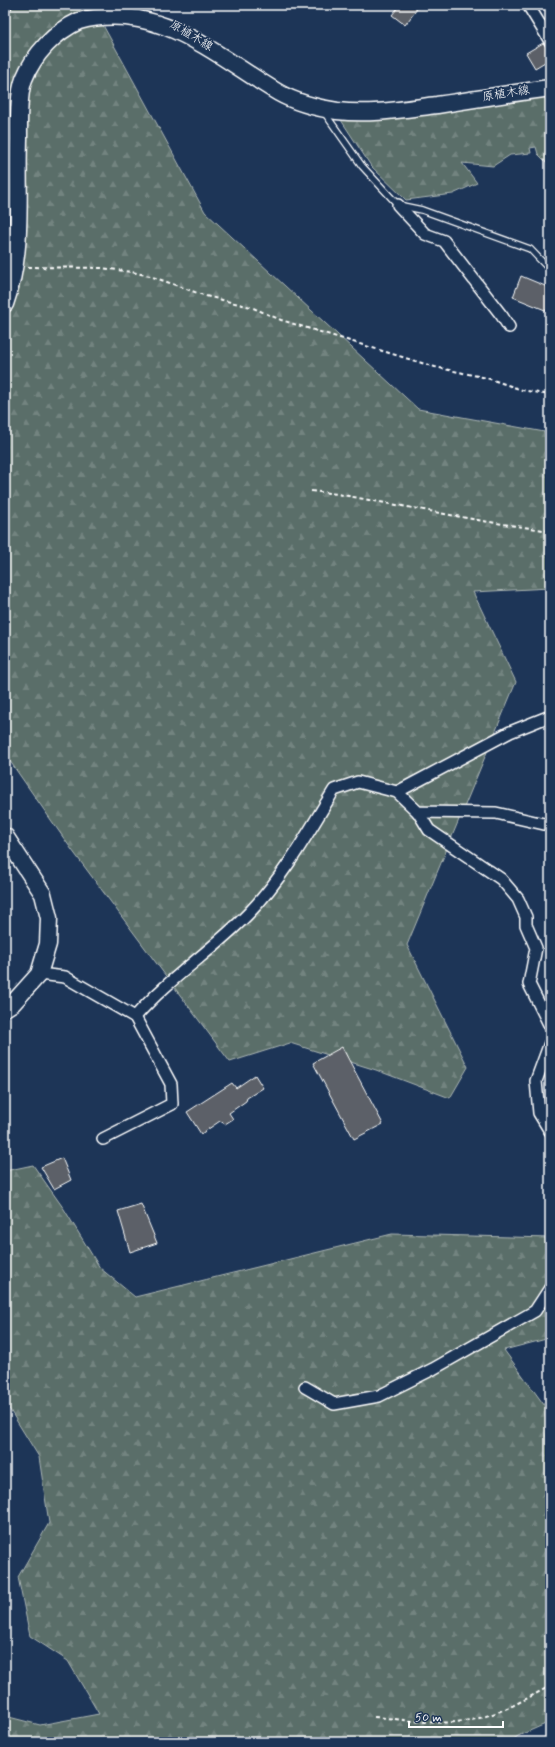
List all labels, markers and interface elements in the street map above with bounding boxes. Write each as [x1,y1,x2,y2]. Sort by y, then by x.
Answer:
street label: 原植木線 [166,17,216,55]
street label: 原植木線 [481,82,531,106]
scale bar [409,1703,503,1729]
text: 50 m [415,1710,442,1726]

